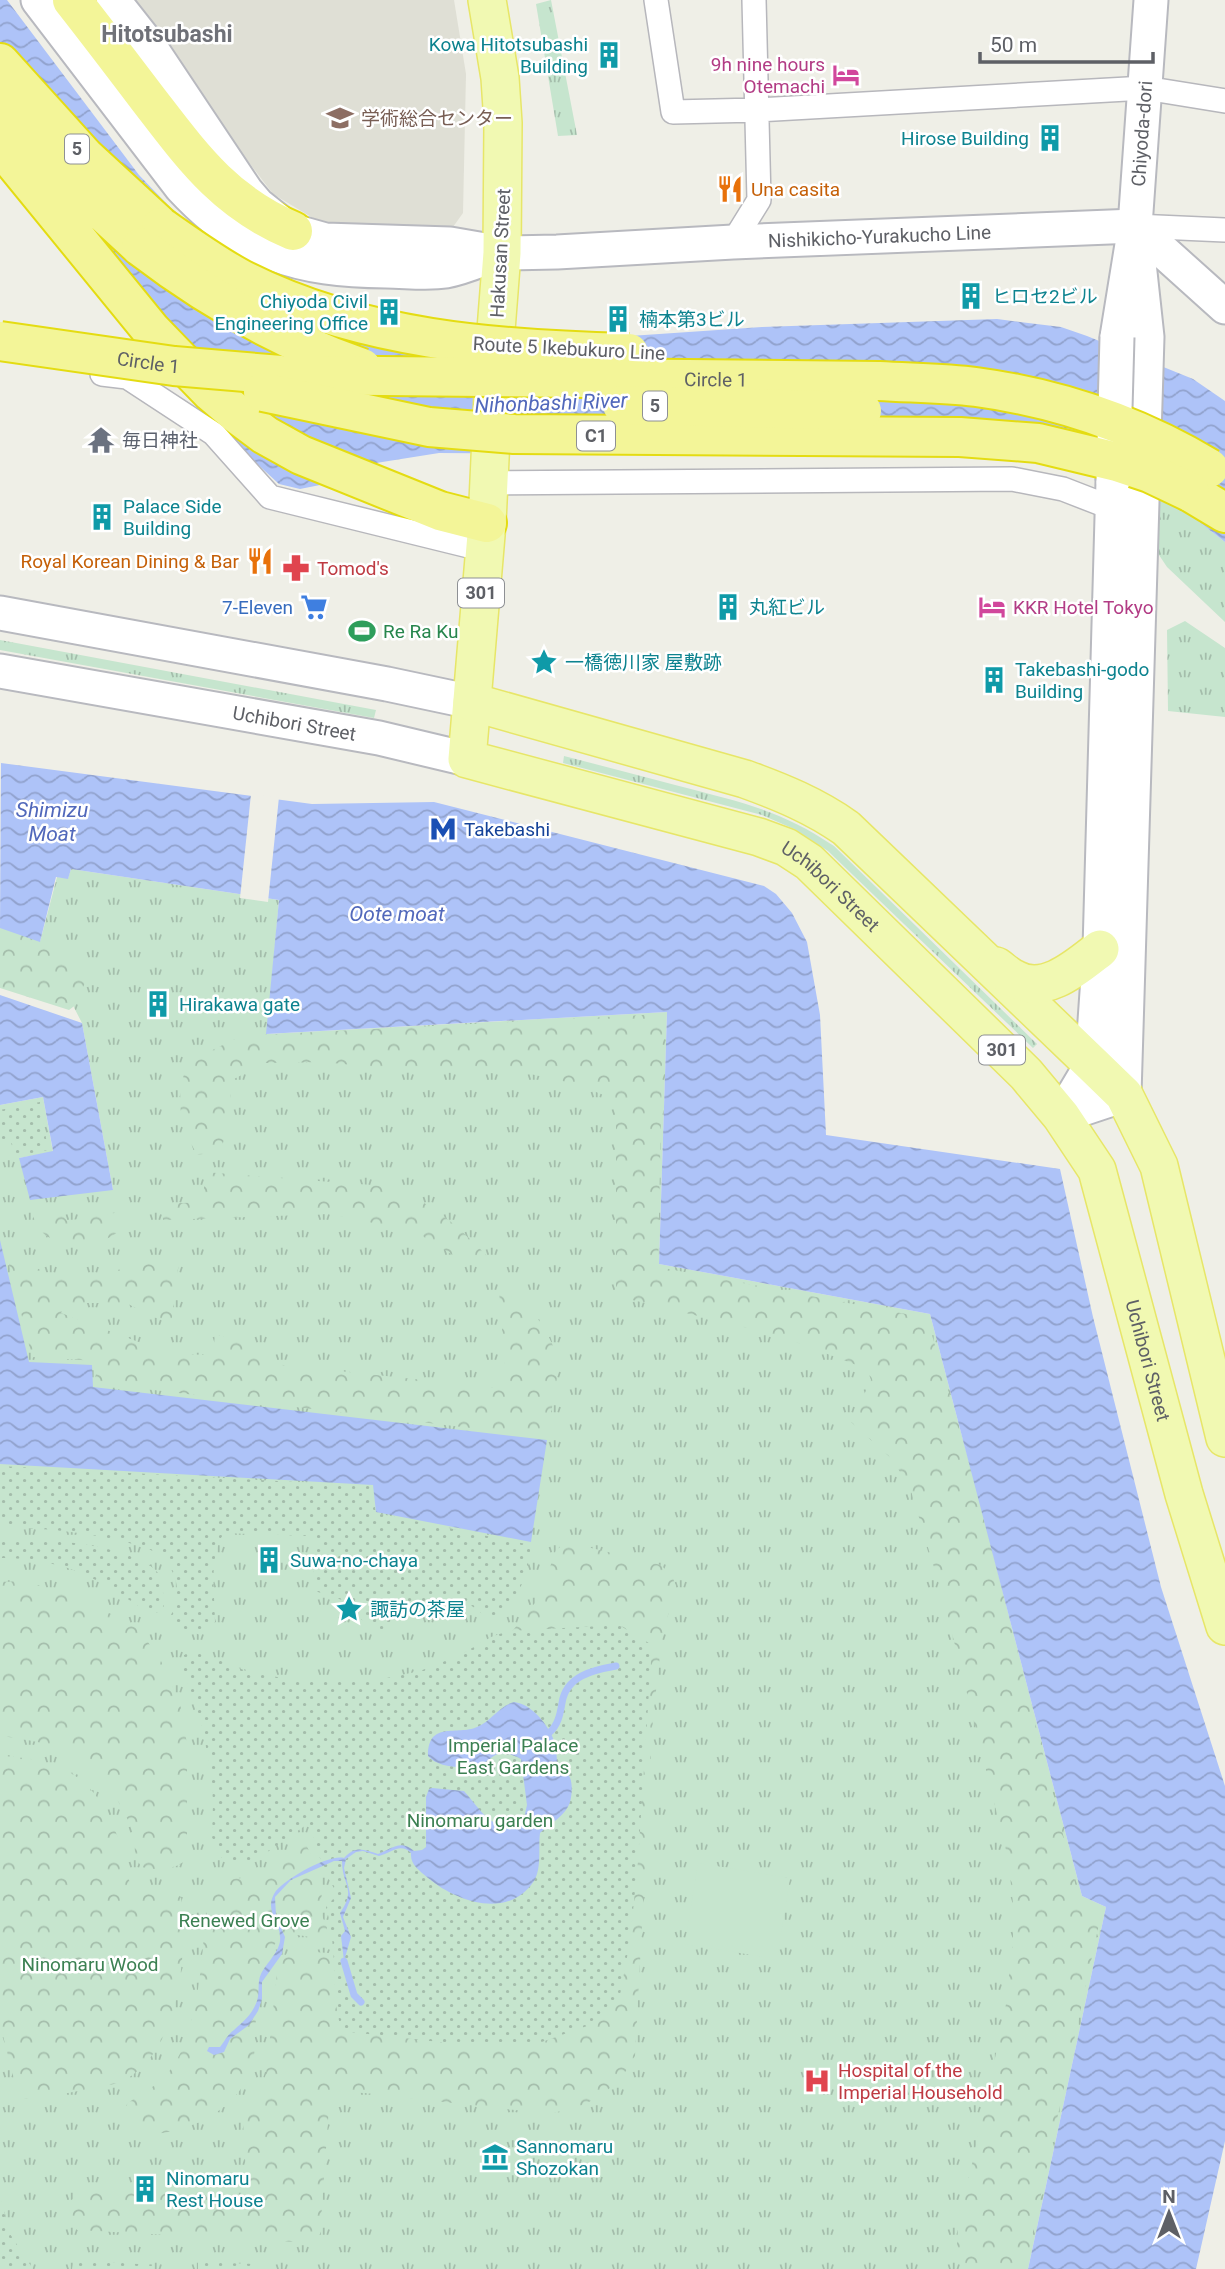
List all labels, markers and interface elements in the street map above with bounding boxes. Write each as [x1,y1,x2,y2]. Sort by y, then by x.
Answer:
district label: Hitotsubashi [101,21,233,48]
scale bar [980,21,1153,65]
place label: Kowa Hitotsubashi Building [429,33,588,78]
text: 50 m [990,33,1037,57]
building icon: Kowa Hitotsubashi Building [594,40,624,70]
place label: 9h nine hours Otemachi [711,53,825,98]
hotel icon: 9h nine hours Otemachi [831,60,861,90]
street label: Chiyoda-dori [1127,80,1157,187]
school or university icon: 学術総合センター [325,103,355,133]
place label: 学術総合センター [361,107,513,130]
building icon: Hirose Building [1035,123,1065,153]
place label: Hirose Building [901,127,1029,150]
road number: 5 [65,134,89,164]
restaurant icon: Una casita [715,174,745,204]
place label: Una casita [751,178,840,201]
street label: Hakusan Street [486,188,515,318]
street label: Nishikicho-Yurakucho Line [767,221,992,253]
building icon: ヒロセ2ビル [956,281,986,311]
place label: ヒロセ2ビル [992,285,1098,308]
place label: Chiyoda Civil Engineering Office [215,290,368,335]
building icon: Chiyoda Civil Engineering Office [374,297,404,327]
building icon: 楠本第3ビル [603,304,633,334]
place label: 楠本第3ビル [639,308,745,331]
street label: Route 5 Ikebukuro Line [472,332,666,365]
street label: Circle 1 [115,347,181,378]
street label: Circle 1 [684,368,748,392]
water label: Nihonbashi River [474,388,629,418]
road number: 5 [643,392,667,420]
road number: C1 [577,422,615,450]
temple icon: 毎日神社 [86,425,116,455]
place label: 毎日神社 [122,429,198,452]
place label: Palace Side Building [123,495,222,540]
building icon: Palace Side Building [87,502,117,532]
restaurant icon: Royal Korean Dining & Bar [245,546,275,576]
place label: Royal Korean Dining & Bar [20,550,240,573]
pharmacy icon: Tomod's [281,553,311,583]
place label: Tomod's [317,557,389,580]
road number: 301 [458,578,504,608]
supermarket icon: 7-Eleven [299,592,329,622]
building icon: 丸紅ビル [713,592,743,622]
hotel icon: KKR Hotel Tokyo [977,592,1007,622]
place label: 7-Eleven [222,596,293,619]
place label: 丸紅ビル [749,596,825,619]
place label: KKR Hotel Tokyo [1013,596,1153,619]
sports icon: Re Ra Ku [347,616,377,646]
place label: Re Ra Ku [383,620,458,643]
place icon: 一橋徳川家 屋敷跡 [529,647,559,677]
place label: 一橋徳川家 屋敷跡 [565,651,722,674]
place label: Takebashi-godo Building [1015,658,1149,703]
building icon: Takebashi-godo Building [979,665,1009,695]
street label: Uchibori Street [231,701,358,746]
water label: Shimizu Moat [16,798,88,846]
metro station icon: Takebashi [428,814,458,844]
place label: Takebashi [464,818,550,841]
street label: Uchibori Street [777,836,884,937]
water label: Oote moat [349,902,445,926]
building icon: Hirakawa gate [143,989,173,1019]
place label: Hirakawa gate [179,993,300,1016]
road number: 301 [979,1036,1025,1064]
street label: Uchibori Street [1120,1297,1175,1424]
building icon: Suwa-no-chaya [254,1545,284,1575]
place label: Suwa-no-chaya [290,1549,418,1572]
place icon: 諏訪の茶屋 [334,1594,364,1624]
place label: 諏訪の茶屋 [370,1598,465,1621]
park label: Imperial Palace East Gardens [448,1734,578,1779]
park label: Ninomaru garden [407,1809,553,1832]
park label: Renewed Grove [178,1909,310,1932]
park label: Ninomaru Wood [21,1953,159,1976]
place label: Hospital of the Imperial Household [838,2059,1003,2104]
hospital icon: Hospital of the Imperial Household [802,2066,832,2096]
place label: Sannomaru Shozokan [516,2135,613,2180]
museum icon: Sannomaru Shozokan [480,2142,510,2172]
place label: Ninomaru Rest House [166,2167,263,2212]
building icon: Ninomaru Rest House [130,2174,160,2204]
north arrow [1134,2178,1204,2248]
text: N [1162,2185,1176,2208]

